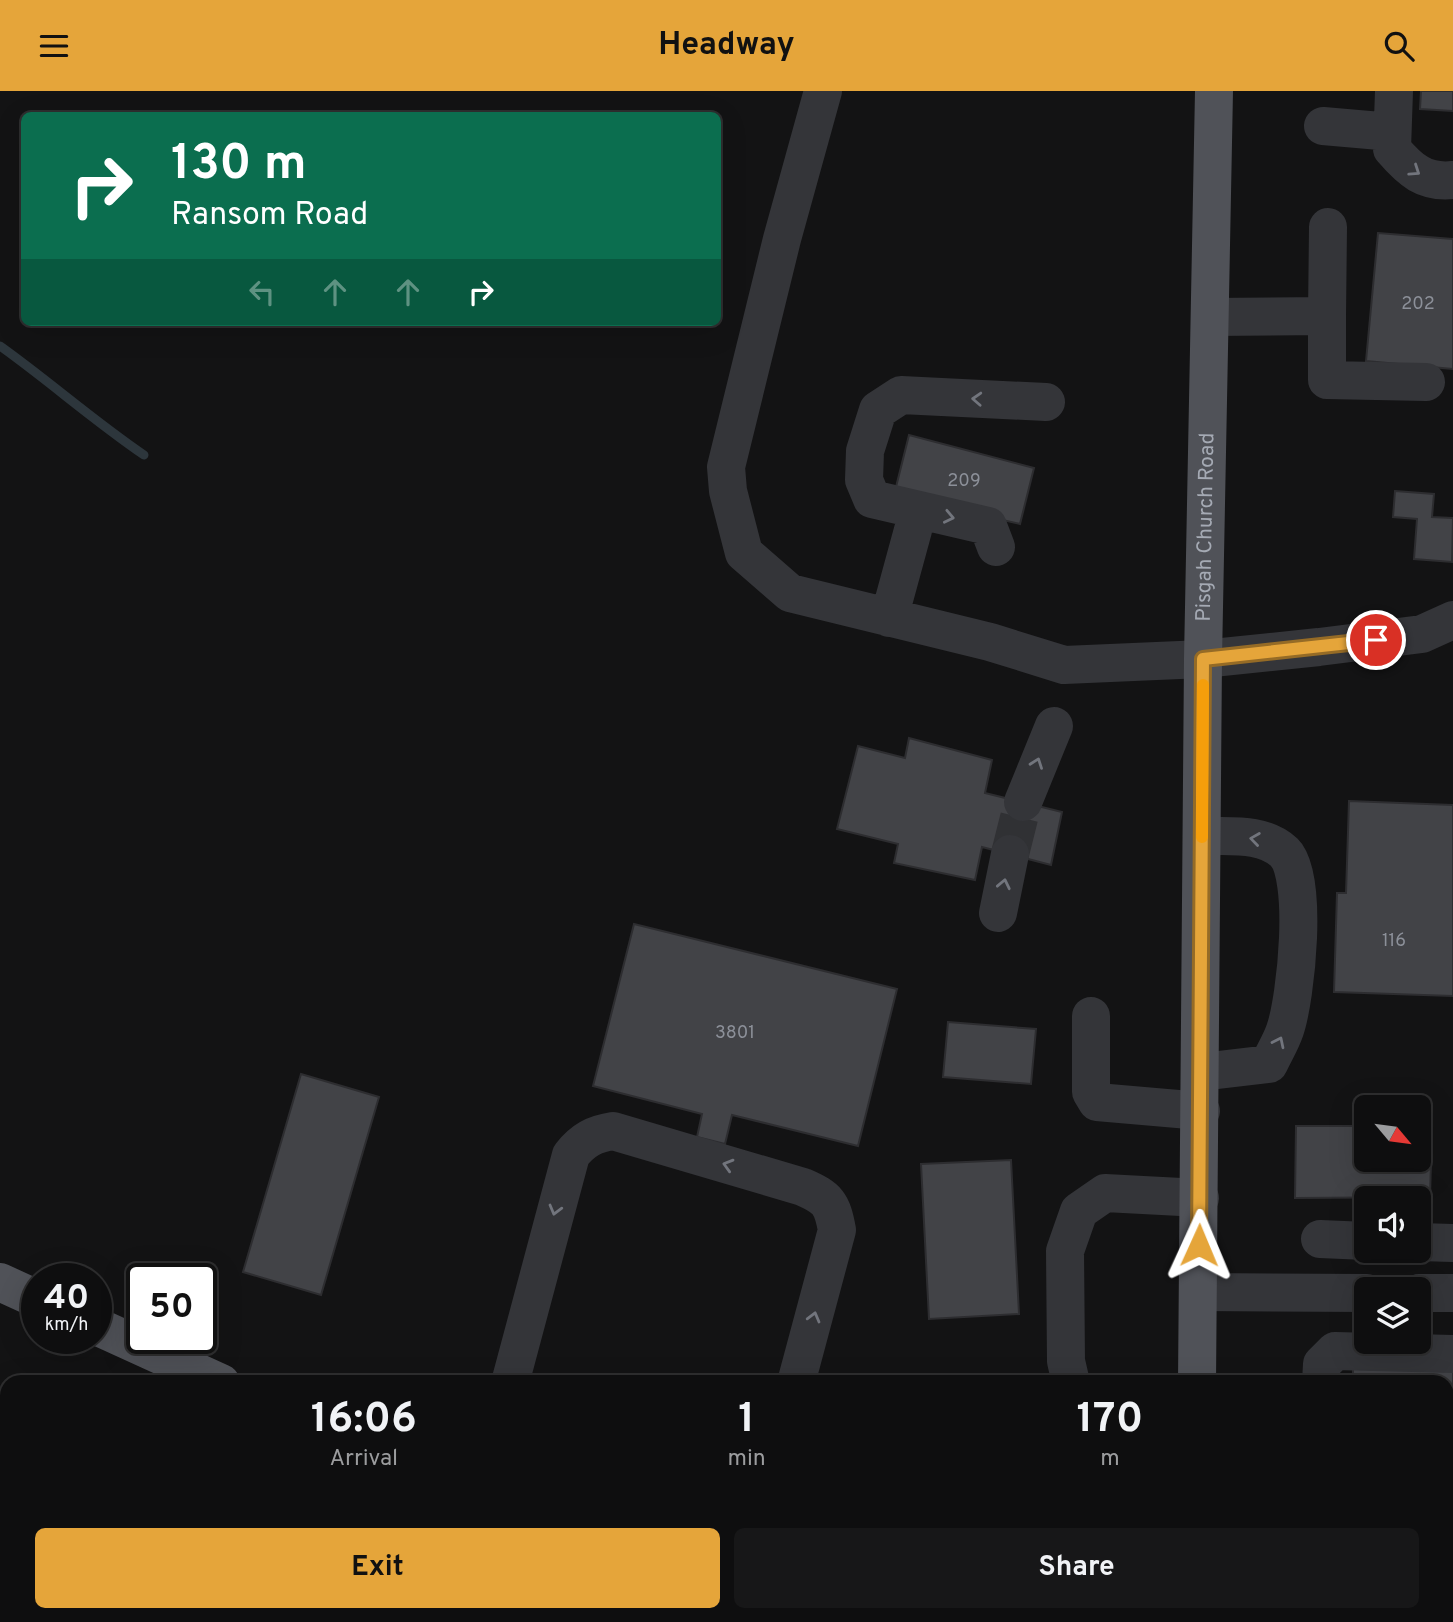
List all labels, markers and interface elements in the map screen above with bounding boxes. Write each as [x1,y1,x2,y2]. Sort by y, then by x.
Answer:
text: Headway [658,26,795,66]
icon: menu [35,27,73,65]
icon: search [1380,27,1418,65]
text: 130 m [171,135,307,197]
icon: right [56,140,147,231]
one-way arrow [1407,162,1420,175]
text: Ransom Road [171,196,368,236]
icon: left [243,273,281,311]
icon: ahead [316,273,354,311]
icon: ahead [389,273,427,311]
icon: right [462,273,500,311]
house number: 202 [1401,293,1435,316]
one-way arrow [972,391,983,406]
street label: Pisgah Church Road [1190,432,1221,622]
house number: 209 [947,470,981,493]
one-way arrow [943,509,955,524]
pin [1346,610,1406,670]
icon: arrive [1357,621,1395,659]
one-way arrow [1029,758,1043,770]
one-way arrow [1249,832,1261,847]
one-way arrow [996,878,1011,890]
house number: 116 [1382,930,1406,953]
house number: 3801 [715,1022,755,1045]
one-way arrow [1271,1037,1285,1049]
north arrow [1354,1095,1432,1173]
map controls [1354,1095,1431,1354]
one-way arrow [722,1158,734,1173]
button: sound [1354,1186,1431,1263]
one-way arrow [549,1203,563,1215]
position arrow [1162,1208,1236,1282]
speed limit sign: 50 [126,1263,217,1354]
text: 40 [44,1277,89,1321]
button: layers [1354,1277,1431,1354]
one-way arrow [806,1311,820,1323]
text: km/h [45,1314,88,1337]
text: 16:06 [311,1394,417,1447]
text: 1 [738,1394,755,1447]
text: 170 [1076,1394,1143,1447]
text: Arrival [329,1445,398,1474]
text: min [728,1445,766,1474]
text: m [1100,1445,1120,1474]
button: Exit [35,1528,720,1608]
button: Share [734,1528,1419,1608]

